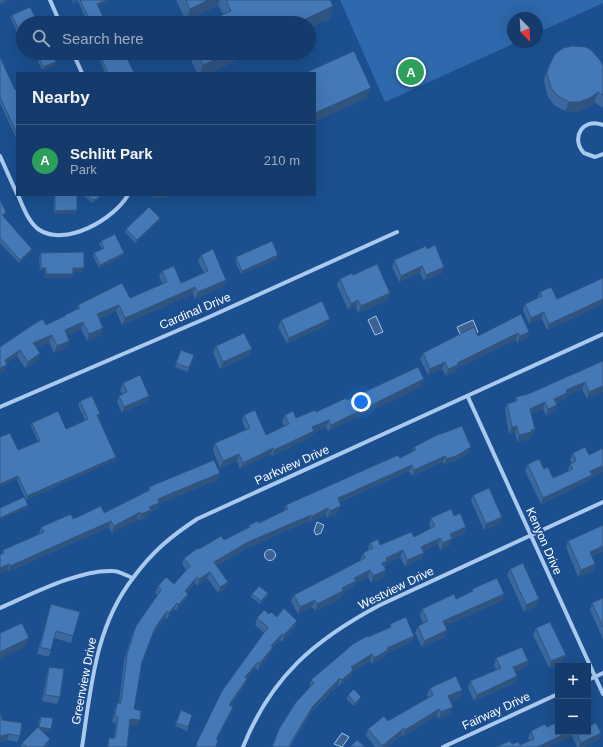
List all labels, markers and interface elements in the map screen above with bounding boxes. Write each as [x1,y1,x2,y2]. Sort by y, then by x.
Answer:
north arrow [507,12,543,48]
search box [16,16,316,60]
icon: search [30,27,52,49]
text: Search here [62,30,144,47]
pin: A [398,57,424,87]
text: Nearby [32,88,90,107]
text: Schlitt Park [70,145,153,162]
text: A [40,153,50,168]
text: 210 m [264,153,300,168]
text: Park [70,162,97,177]
street label: Cardinal Drive [157,290,233,332]
your location [351,392,371,412]
street label: Parkview Drive [253,442,332,488]
street label: Kenyon Drive [523,505,565,577]
street label: Westview Drive [356,563,436,612]
street label: Greenview Drive [69,636,99,726]
map controls [555,663,591,735]
button: + [555,663,591,699]
street label: Fairway Drive [460,689,532,733]
button: − [555,699,591,735]

